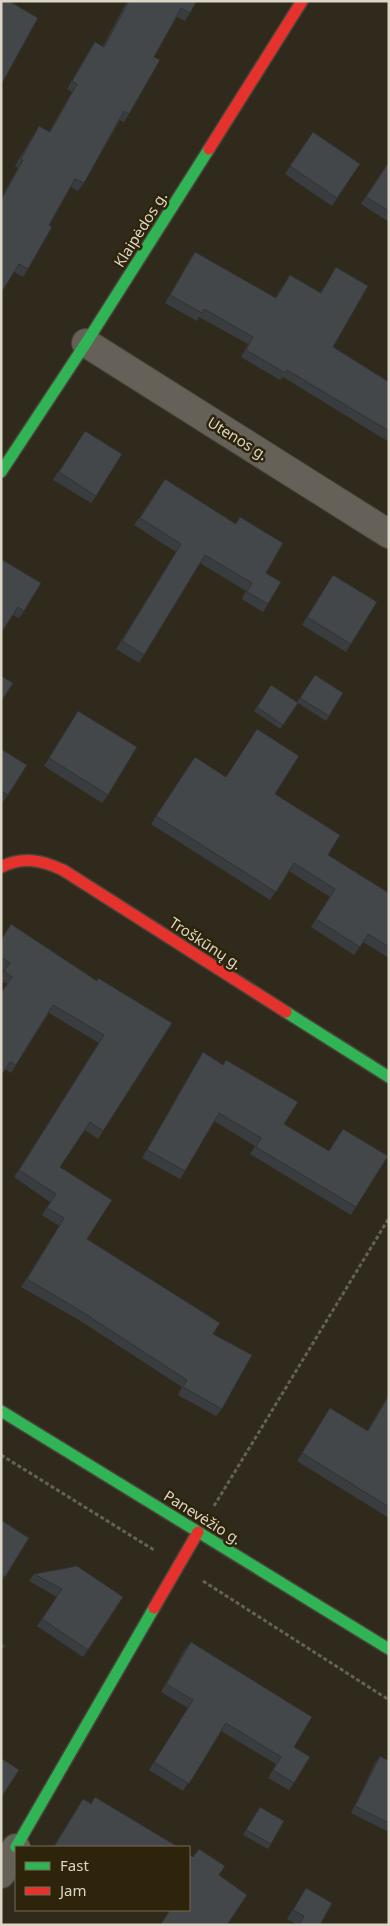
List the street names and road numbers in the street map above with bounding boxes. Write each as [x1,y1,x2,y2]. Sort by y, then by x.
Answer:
street label: Klaipėdos g. [109,187,171,271]
street label: Utenos g. [204,412,272,464]
street label: Troškūnų g. [166,912,246,974]
street label: Panevėžio g. [160,1485,246,1549]

